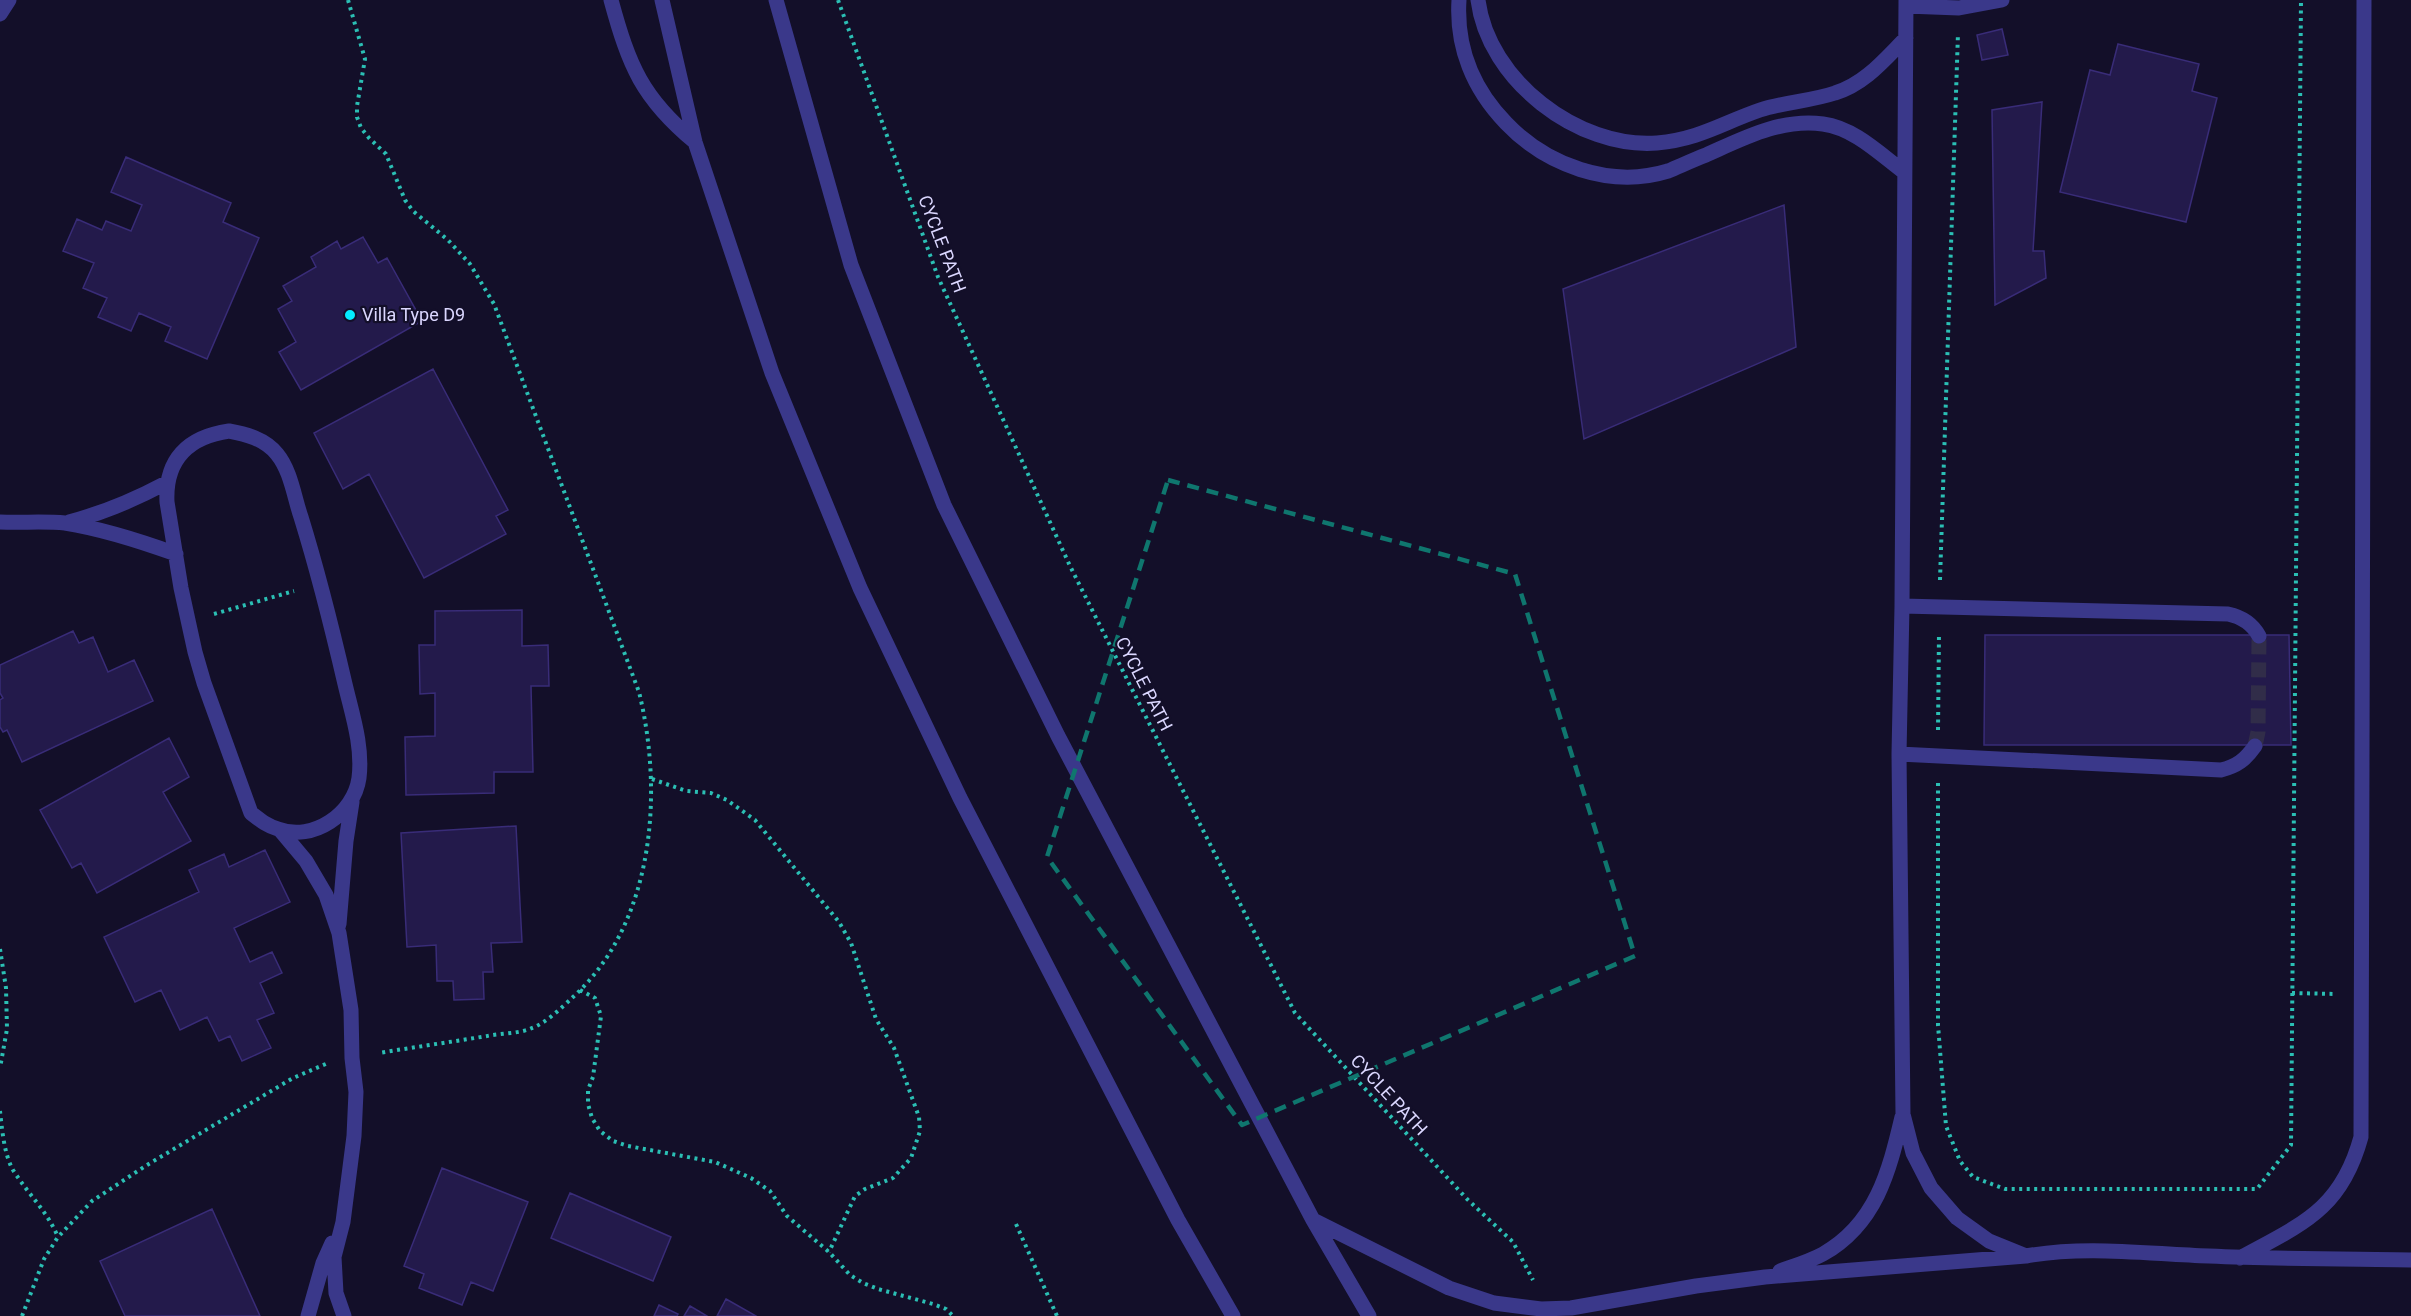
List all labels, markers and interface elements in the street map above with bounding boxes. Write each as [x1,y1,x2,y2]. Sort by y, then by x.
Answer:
street label: CYCLE PATH [914,192,971,296]
place label: Villa Type D9 [362,304,465,325]
marker: Villa Type D9 [343,308,357,322]
street label: CYCLE PATH [1112,633,1177,734]
street label: CYCLE PATH [1347,1050,1432,1139]

